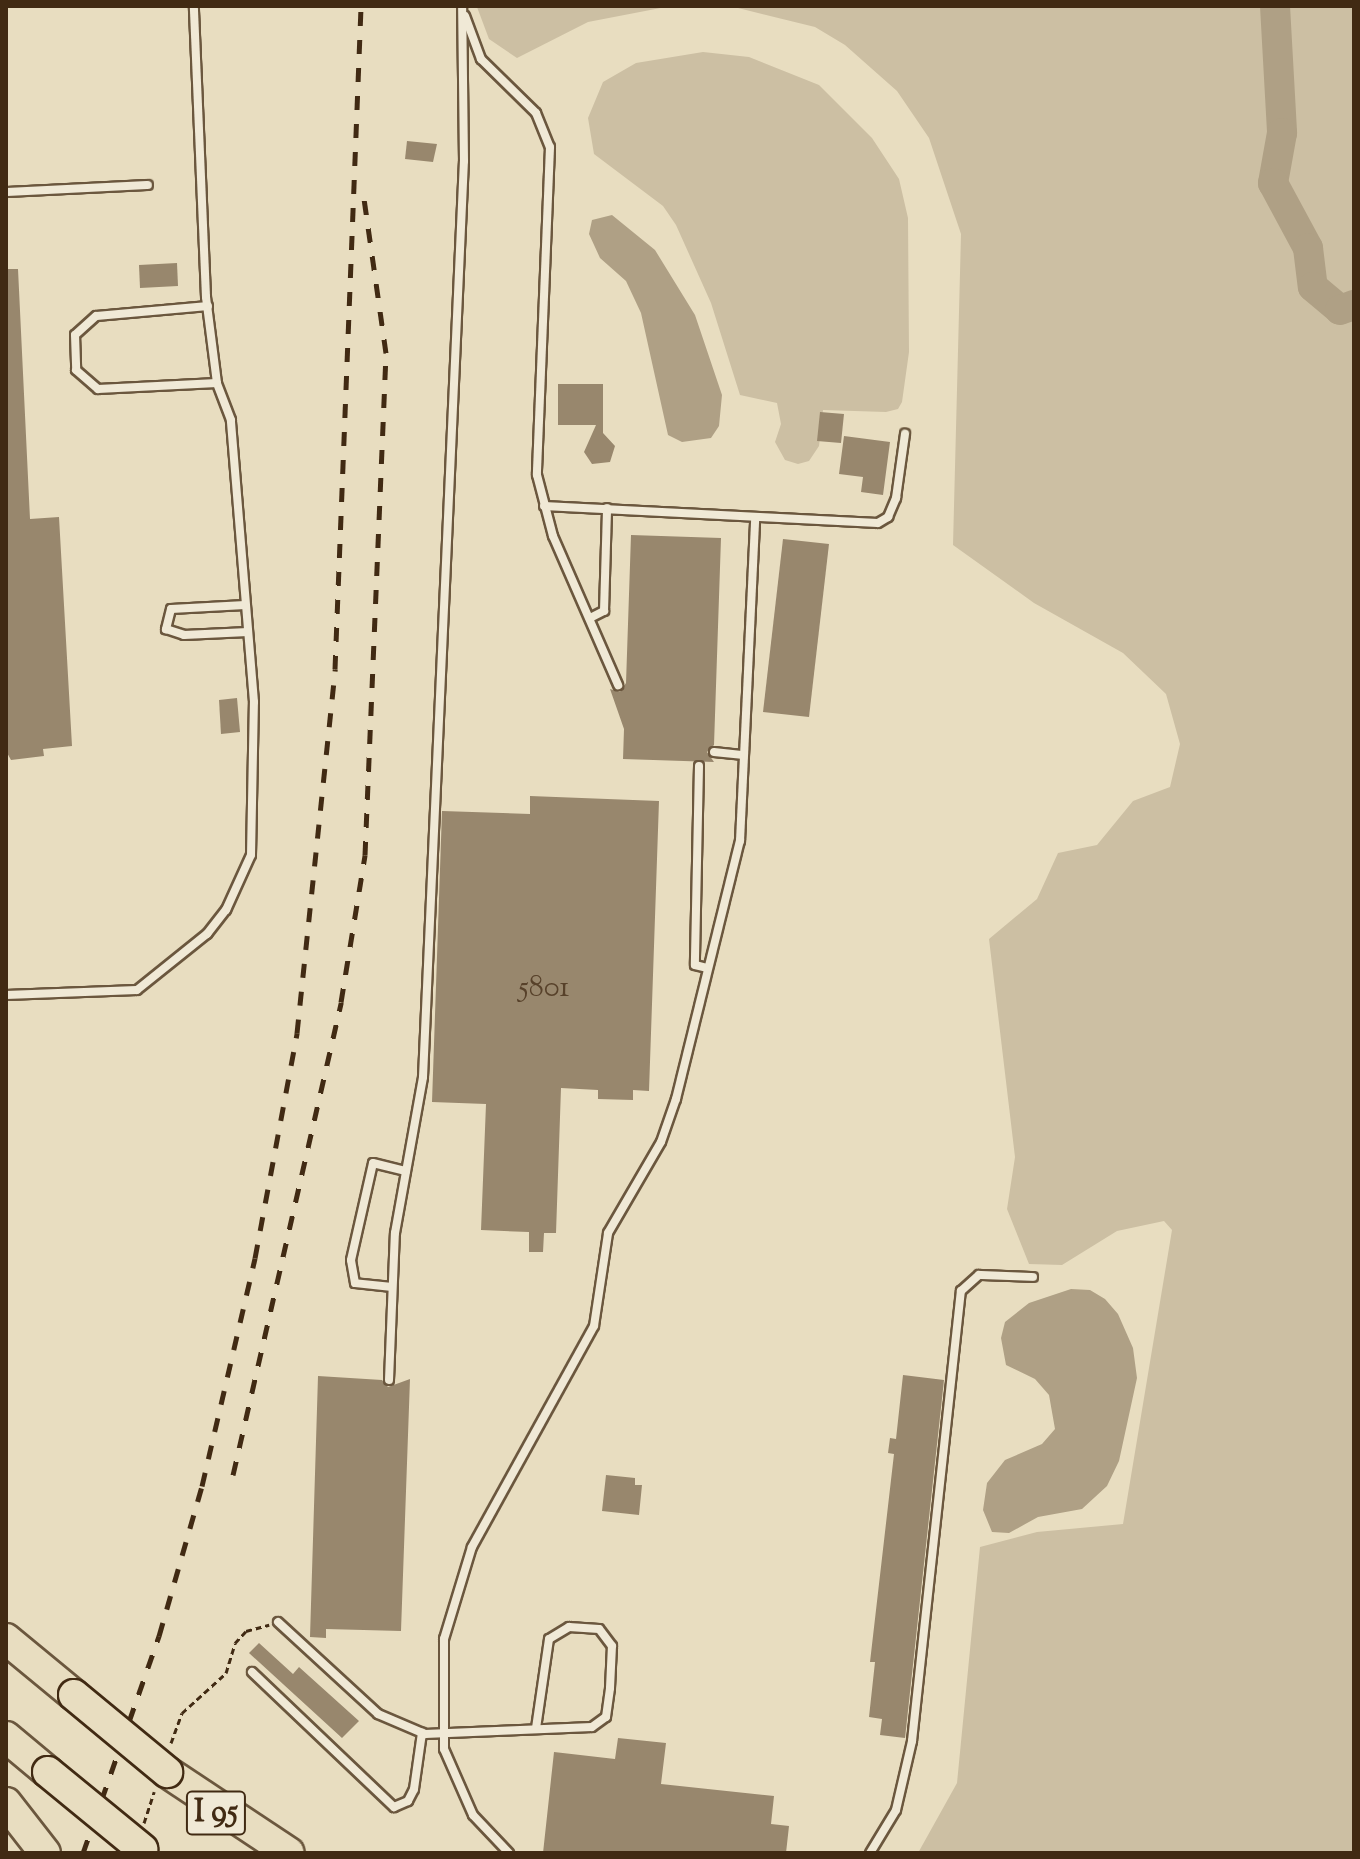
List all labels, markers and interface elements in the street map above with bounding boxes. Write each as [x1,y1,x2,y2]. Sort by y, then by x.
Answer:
house number: 5801 [518,971,570,1007]
road number: I 95 [184,1785,248,1841]

